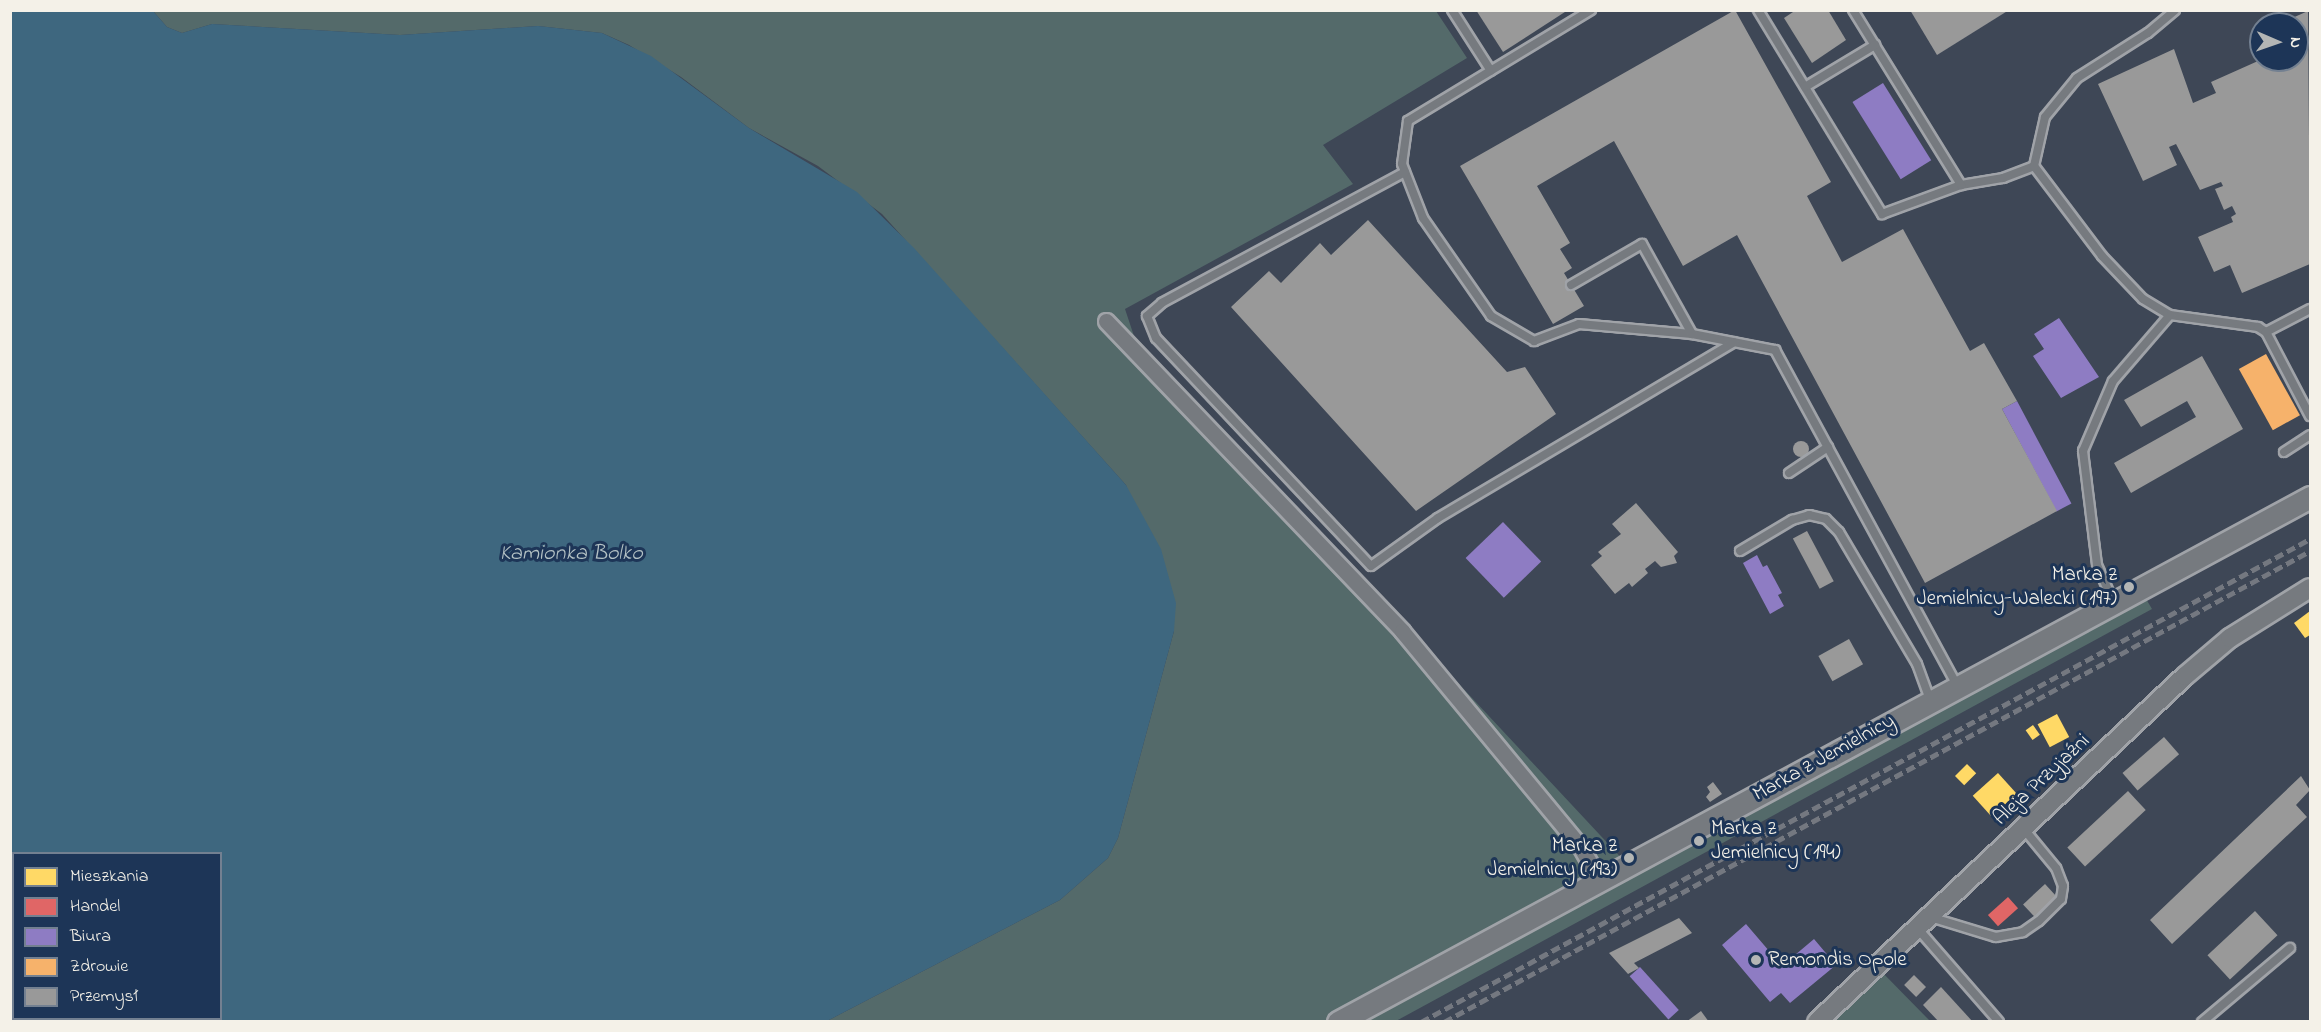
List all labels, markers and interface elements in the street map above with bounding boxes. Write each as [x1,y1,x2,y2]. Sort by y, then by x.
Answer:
north arrow [2249,12,2309,72]
text: N [2283,37,2307,48]
water label: Kamionka Bolko [499,542,643,568]
place label: Marka z Jemielnicy-Walecki (197) [1917,562,2117,612]
marker: Marka z Jemielnicy-Walecki (197) [2122,580,2136,594]
street label: Marka z Jemielnicy [1749,709,1899,807]
street label: Aleja Przyjaźni [1988,729,2096,831]
place label: Marka z Jemielnicy (194) [1711,816,1841,866]
place label: Marka z Jemielnicy (193) [1487,833,1617,883]
marker: Marka z Jemielnicy (194) [1692,834,1706,848]
marker: Marka z Jemielnicy (193) [1622,851,1636,865]
legend [12,852,222,1020]
text: Mieszkania [70,864,148,890]
text: Handel [70,894,120,920]
text: Biura [70,924,111,950]
place label: Remondis Opole [1768,947,1907,973]
marker: Remondis Opole [1749,953,1763,967]
text: Zdrowie [70,954,128,980]
text: Przemysł [70,984,138,1010]

